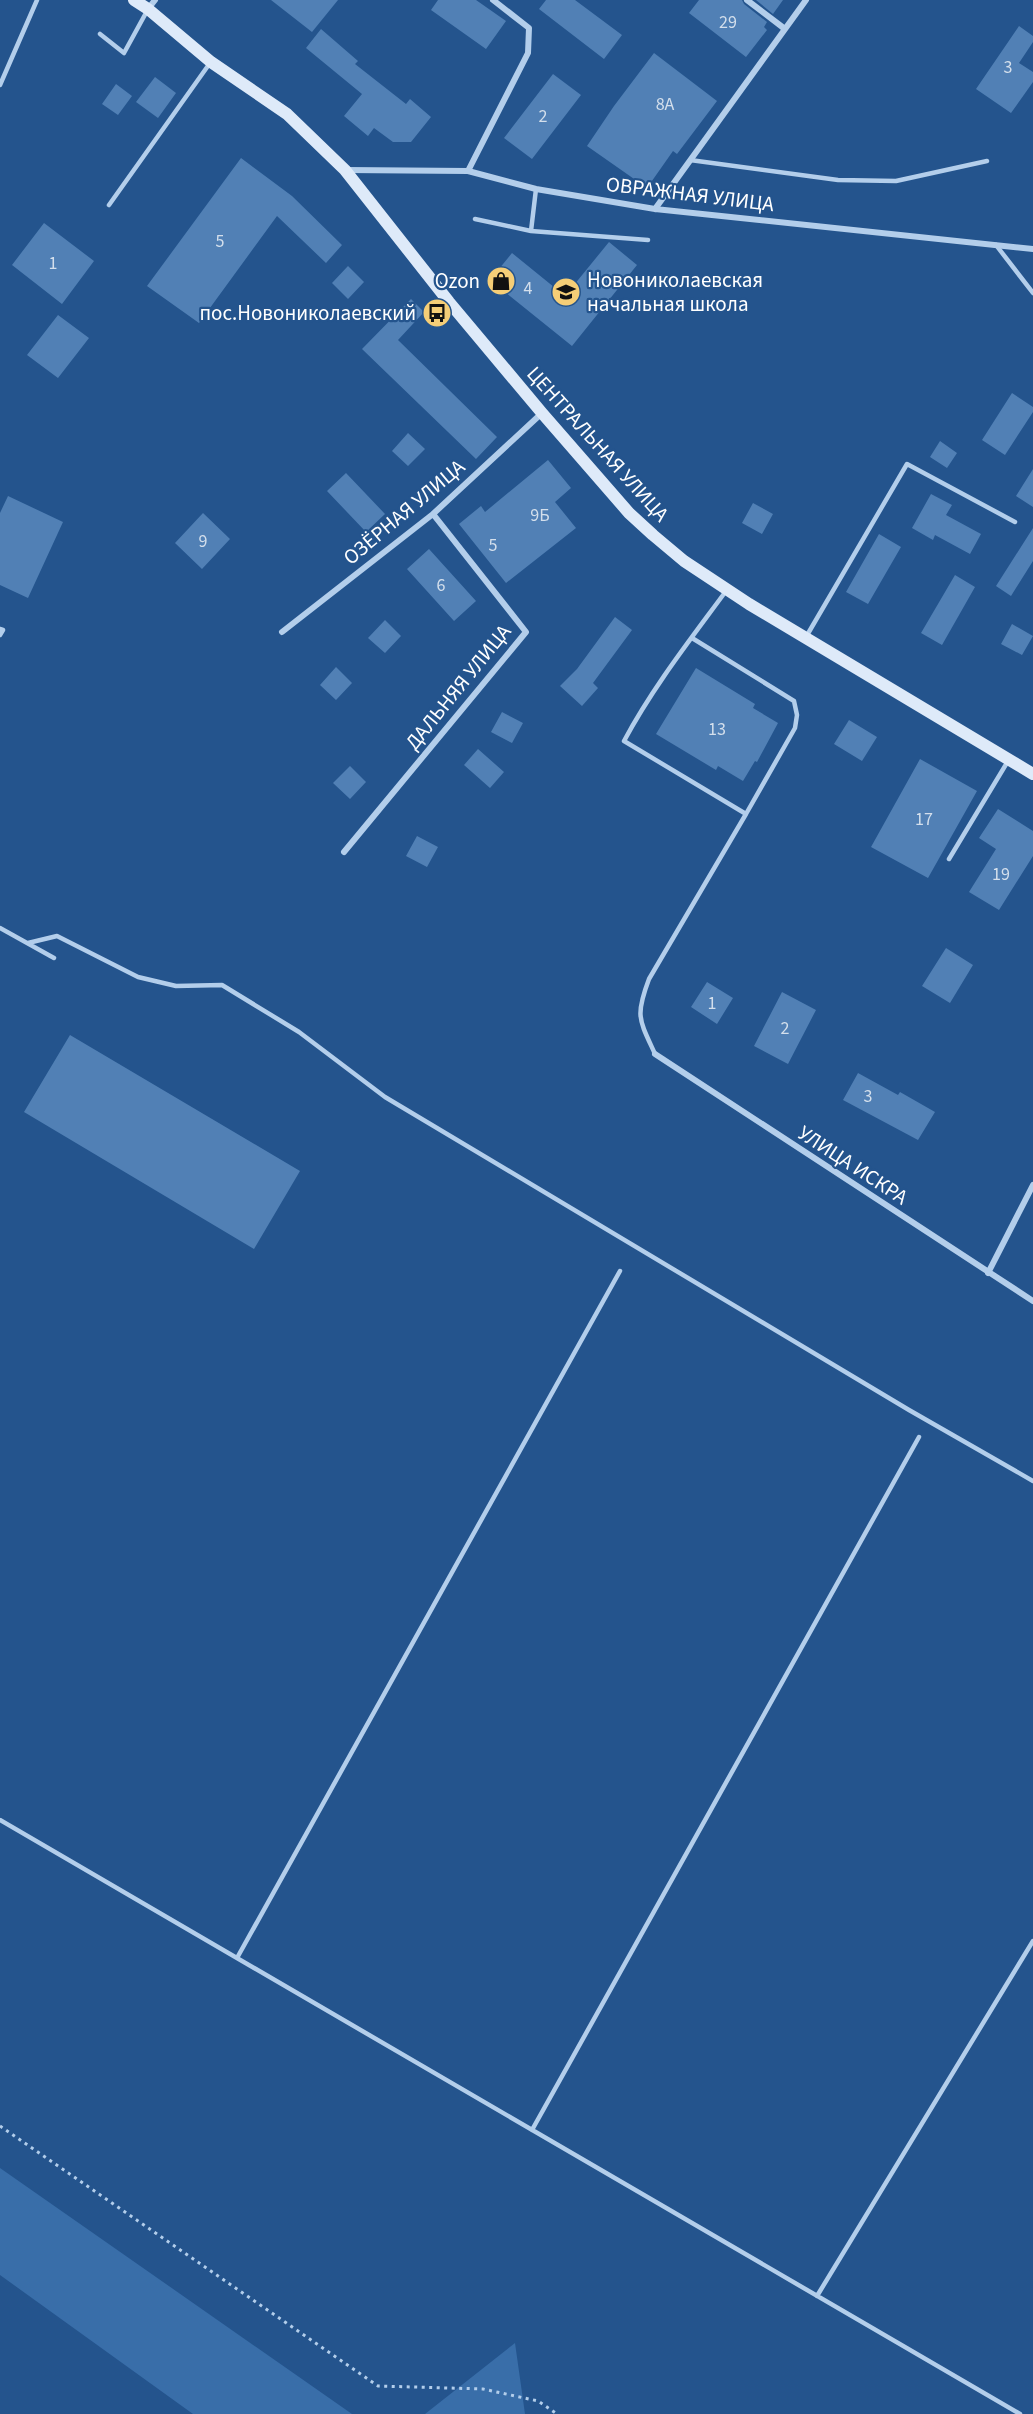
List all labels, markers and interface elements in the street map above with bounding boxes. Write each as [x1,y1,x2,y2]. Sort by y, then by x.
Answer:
house number: 29 [719,10,737,35]
house number: 3 [1004,55,1013,80]
house number: 8А [656,92,675,117]
house number: 2 [539,104,548,129]
street label: ОВРАЖНАЯ УЛИЦА [604,169,776,219]
house number: 5 [216,229,225,254]
house number: 1 [49,251,57,276]
shop icon: Ozon [485,265,517,297]
place label: Новониколаевская начальная школа [587,265,763,319]
place label: Ozon [435,266,480,296]
house number: 4 [524,276,533,301]
school or university icon: Новониколаевская начальная школа [550,276,582,308]
bus stop icon: пос.Новониколаевский [421,297,453,329]
place label: пос.Новониколаевский [199,298,416,328]
street label: ЦЕНТРАЛЬНАЯ УЛИЦА [520,360,676,529]
street label: ОЗЁРНАЯ УЛИЦА [337,452,472,572]
house number: 9Б [530,503,550,528]
house number: 9 [199,529,208,554]
house number: 5 [489,533,498,558]
house number: 6 [437,573,446,598]
street label: ДАЛЬНЯЯ УЛИЦА [398,617,519,756]
house number: 13 [708,717,726,742]
house number: 17 [915,807,933,832]
house number: 19 [992,862,1010,887]
house number: 1 [708,991,716,1016]
house number: 2 [781,1016,790,1041]
house number: 3 [864,1084,873,1109]
street label: УЛИЦА ИСКРА [792,1118,914,1212]

